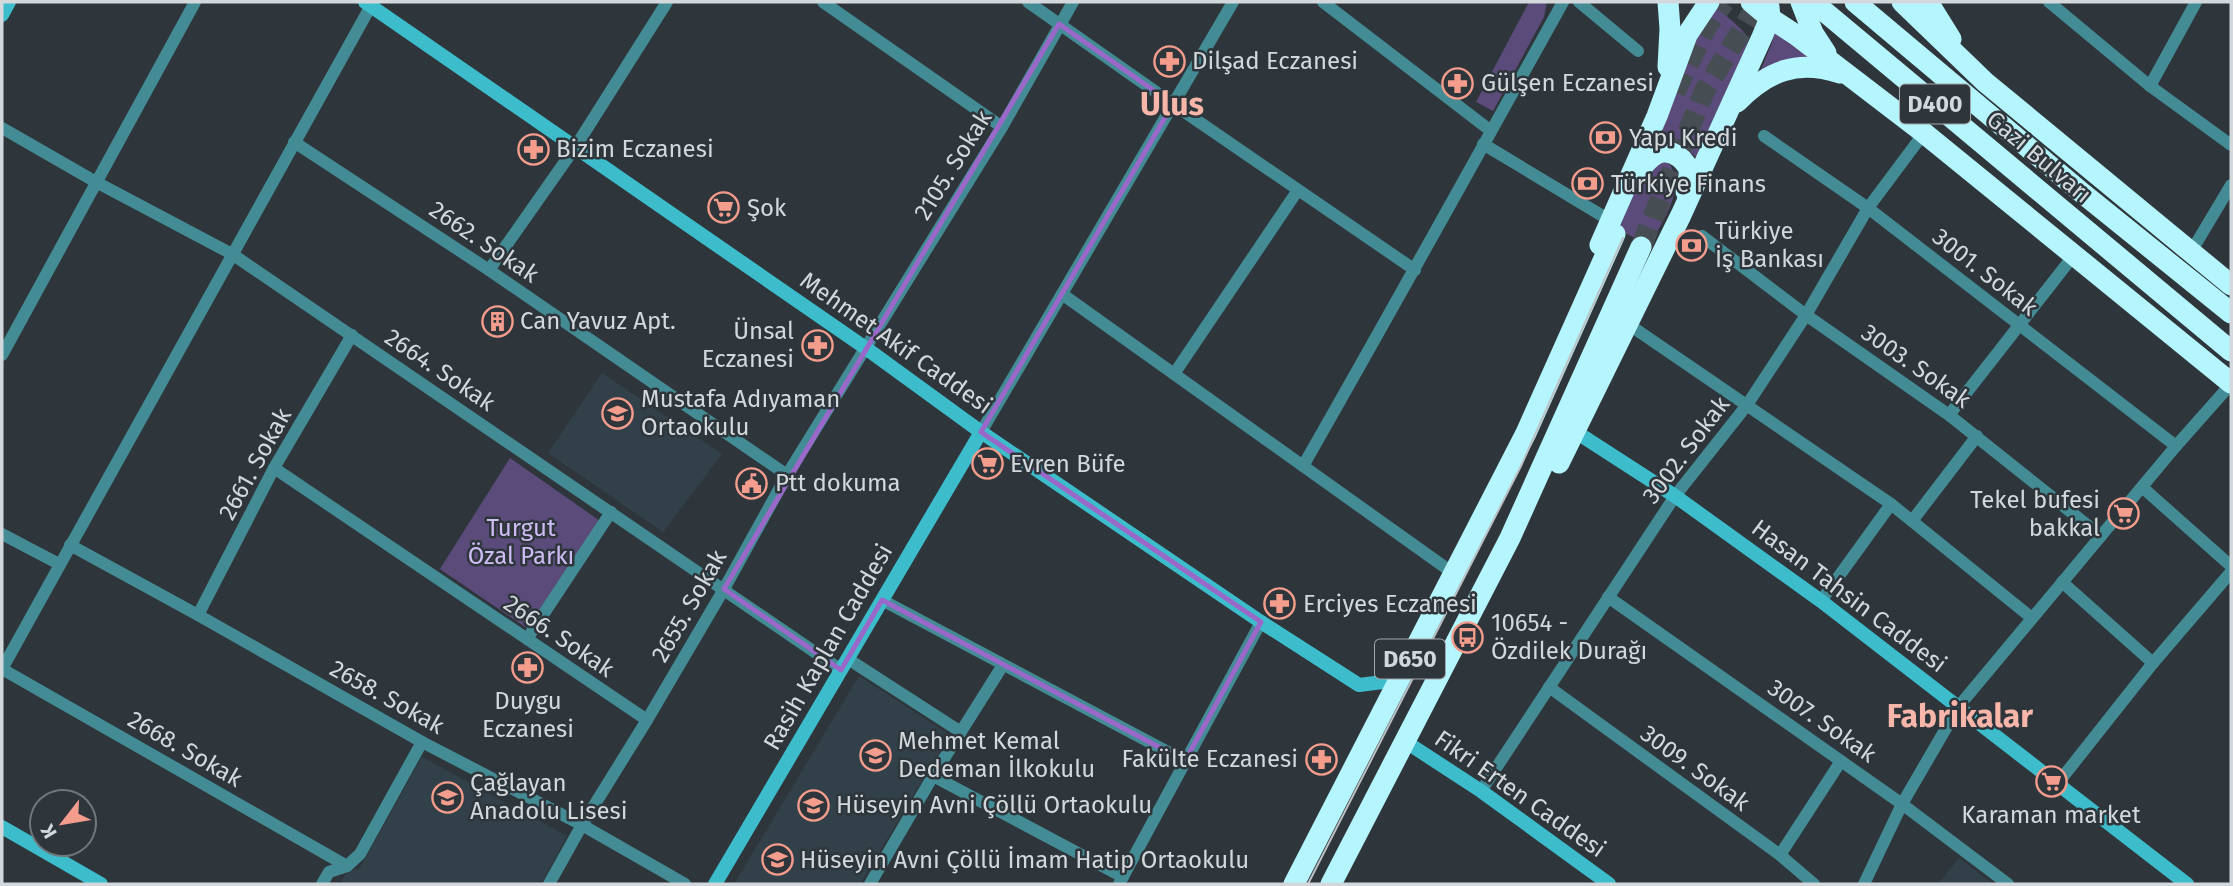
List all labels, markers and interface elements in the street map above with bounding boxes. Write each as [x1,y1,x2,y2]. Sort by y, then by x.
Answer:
pharmacy icon: Dilşad Eczanesi [1152,44,1186,78]
place label: Dilşad Eczanesi [1192,47,1358,75]
pharmacy icon: Gülşen Eczanesi [1441,66,1475,100]
place label: Gülşen Eczanesi [1481,69,1654,97]
district label: Ulus [1140,85,1204,123]
road number: D400 [1900,85,1970,124]
street label: 2105. Sokak [908,105,998,225]
street label: Gazi Bulvarı [1981,105,2097,209]
bank icon: Yapı Kredi [1589,121,1623,155]
place label: Yapı Kredi [1629,124,1738,152]
pharmacy icon: Bizim Eczanesi [516,132,550,166]
place label: Bizim Eczanesi [556,135,714,163]
bank icon: Türkiye Finans [1571,167,1605,201]
place label: Türkiye Finans [1611,170,1766,198]
supermarket icon: Şok [707,191,741,225]
place label: Şok [747,194,787,222]
street label: 2662. Sokak [424,195,544,289]
place label: Türkiye İş Bankası [1715,217,1824,273]
street label: 3001. Sokak [1927,222,2043,322]
bank icon: Türkiye İş Bankası [1675,228,1709,262]
street label: Mehmet Akif Caddesi [795,266,997,420]
building icon: Can Yavuz Apt. [480,304,514,338]
place label: Can Yavuz Apt. [520,307,676,335]
place label: Ünsal Eczanesi [702,317,794,373]
street label: 3003. Sokak [1856,318,1977,414]
street label: 2664. Sokak [380,323,501,417]
pharmacy icon: Ünsal Eczanesi [800,328,834,362]
place label: Mustafa Adıyaman Ortaokulu [641,385,840,441]
street label: 3002. Sokak [1637,390,1736,509]
school or university icon: Mustafa Adıyaman Ortaokulu [601,396,635,430]
street label: 2661. Sokak [213,403,297,525]
supermarket icon: Evren Büfe [970,447,1004,481]
place label: Evren Büfe [1010,450,1126,478]
public building icon: Ptt dokuma [735,466,769,500]
place label: Ptt dokuma [775,469,901,497]
place label: Tekel bufesi bakkal [1970,486,2100,542]
supermarket icon: Tekel bufesi bakkal [2106,497,2140,531]
park label: Turgut Özal Parkı [468,514,574,570]
street label: Hasan Tahsin Caddesi [1746,514,1952,678]
street label: Rasih Kaplan Caddesi [758,539,898,755]
street label: 2655. Sokak [646,544,733,667]
pharmacy icon: Erciyes Eczanesi [1263,587,1297,621]
street label: 2666. Sokak [499,589,620,683]
place label: Erciyes Eczanesi [1303,590,1477,618]
place label: 10654 - Özdilek Durağı [1491,609,1647,665]
bus stop icon: 10654 - Özdilek Durağı [1451,620,1485,654]
road number: D650 [1375,639,1445,678]
pharmacy icon: Duygu Eczanesi [511,650,545,684]
street label: 2658. Sokak [325,654,450,740]
street label: 3007. Sokak [1763,674,1882,769]
place label: Duygu Eczanesi [482,687,574,743]
district label: Fabrikalar [1887,697,2033,735]
street label: 2668. Sokak [123,705,248,793]
street label: 3009. Sokak [1635,719,1755,817]
street label: Fikri Erten Caddesi [1429,725,1611,863]
place label: Mehmet Kemal Dedeman İlkokulu [898,727,1095,783]
school or university icon: Mehmet Kemal Dedeman İlkokulu [858,738,892,772]
pharmacy icon: Fakülte Eczanesi [1304,742,1338,776]
place label: Fakülte Eczanesi [1122,745,1298,773]
supermarket icon: Karaman market [2034,764,2068,798]
place label: Çağlayan Anadolu Lisesi [470,769,628,825]
school or university icon: Çağlayan Anadolu Lisesi [430,780,464,814]
north arrow [28,788,98,858]
school or university icon: Hüseyin Avni Çöllü Ortaokulu [796,788,830,822]
place label: Hüseyin Avni Çöllü Ortaokulu [836,791,1152,819]
place label: Karaman market [1961,801,2141,829]
text: K [35,820,62,843]
school or university icon: Hüseyin Avni Çöllü İmam Hatip Ortaokulu [760,843,794,877]
place label: Hüseyin Avni Çöllü İmam Hatip Ortaokulu [800,846,1249,874]

